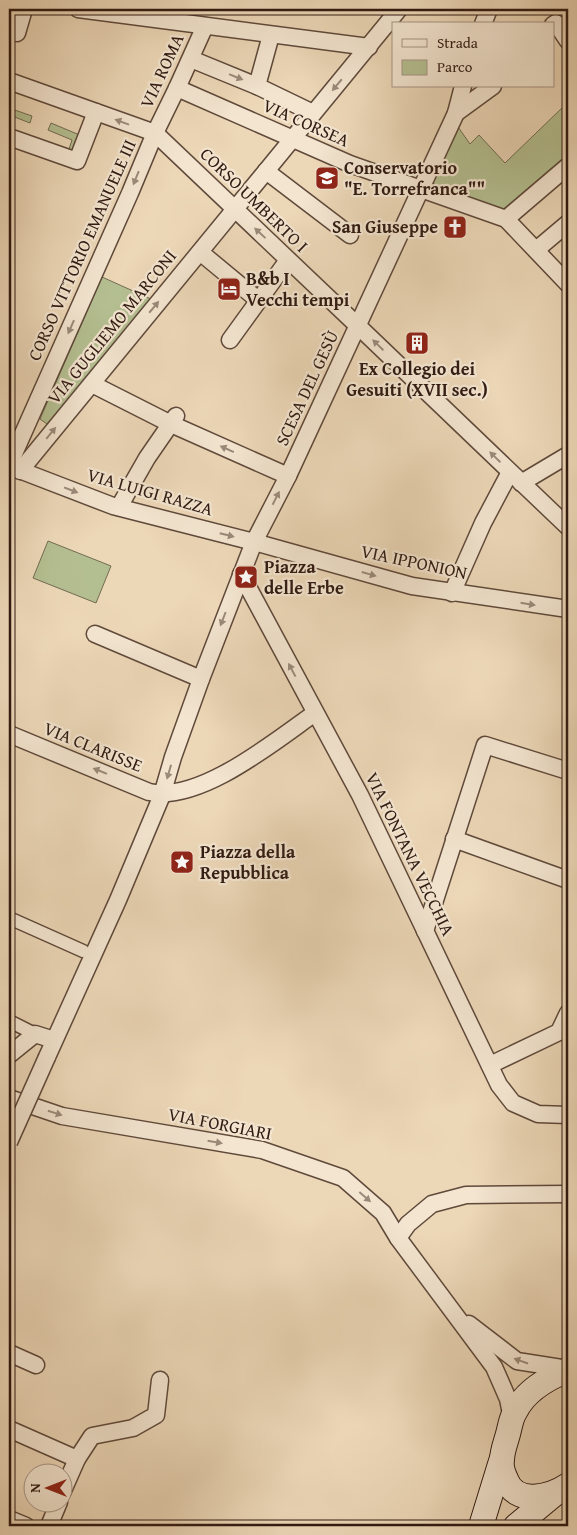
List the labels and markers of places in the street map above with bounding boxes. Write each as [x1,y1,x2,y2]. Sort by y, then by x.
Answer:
place label: Conservatorio "E. Torrefranca"" [344,154,485,202]
school or university icon: Conservatorio "E. Torrefranca"" [314,165,340,191]
place label: San Giuseppe [332,213,438,240]
church icon: San Giuseppe [442,214,468,240]
place label: B&b I Vecchi tempi [246,265,350,313]
hotel icon: B&b I Vecchi tempi [216,276,242,302]
building icon: Ex Collegio dei Gesuiti (XVII sec.) [404,330,430,356]
place label: Ex Collegio dei Gesuiti (XVII sec.) [346,355,488,403]
place label: Piazza delle Erbe [264,553,344,601]
place icon: Piazza delle Erbe [233,564,259,590]
place label: Piazza della Repubblica [200,838,296,886]
place icon: Piazza della Repubblica [169,849,195,875]

